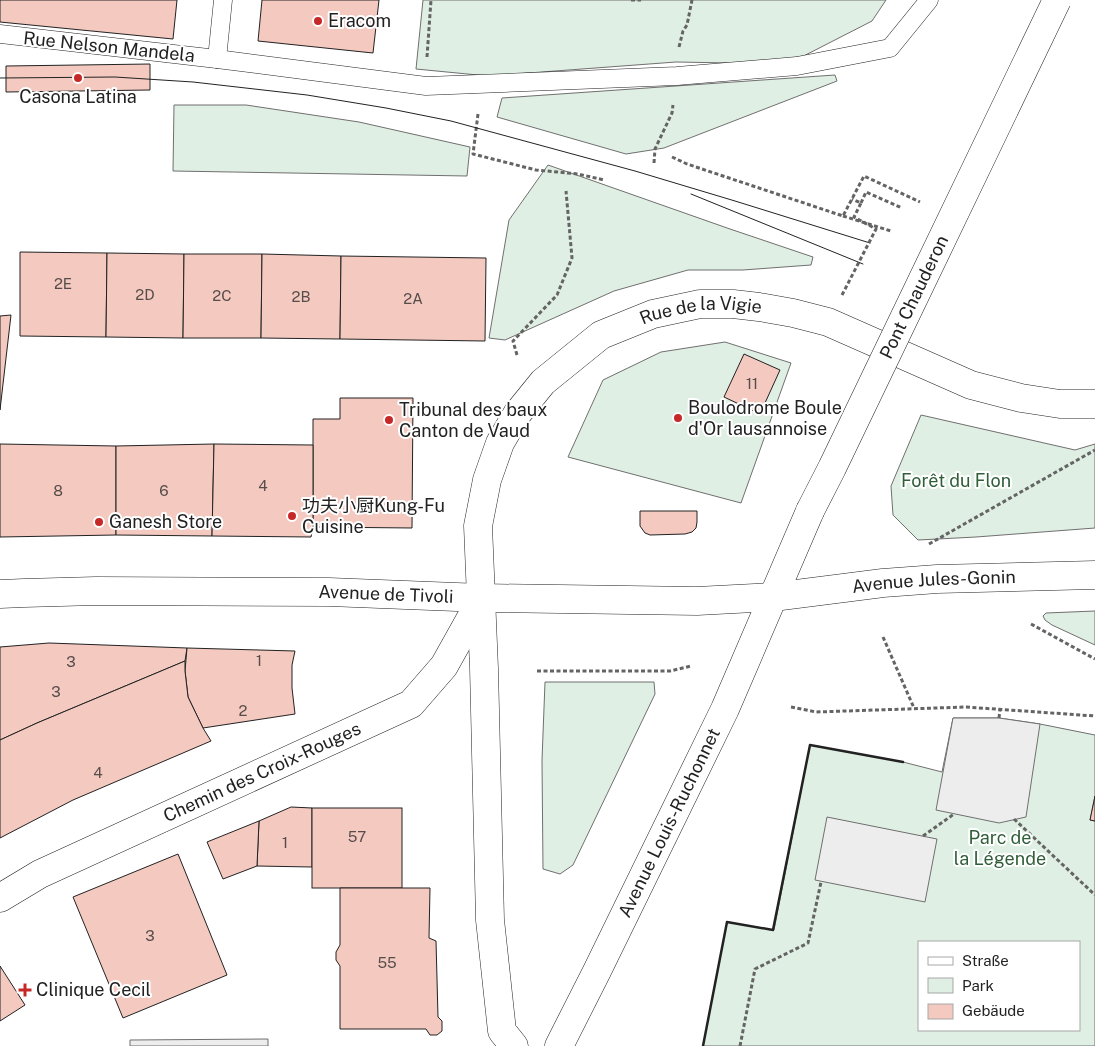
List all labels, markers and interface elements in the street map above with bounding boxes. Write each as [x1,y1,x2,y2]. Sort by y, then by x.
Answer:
place label: Eracom [328,10,391,31]
marker: Eracom [312,15,324,27]
street label: Rue Nelson Mandela [22,27,196,66]
marker: Casona Latina [72,72,84,84]
place label: Casona Latina [19,86,137,107]
street label: Pont Chauderon [875,232,952,362]
house number: 2E [54,275,72,292]
house number: 2D [135,286,155,303]
house number: 2C [212,287,232,304]
house number: 2B [292,288,311,305]
house number: 2A [403,290,423,307]
street label: Rue de la Vigie [636,293,763,328]
house number: 11 [746,375,758,392]
place label: Boulodrome Boule d'Or lausannoise [688,397,842,439]
place label: Tribunal des baux Canton de Vaud [399,399,547,441]
marker: Boulodrome Boule d'Or lausannoise [672,412,684,424]
marker: Tribunal des baux Canton de Vaud [383,414,395,426]
park label: Forêt du Flon [901,470,1011,491]
house number: 4 [258,477,268,494]
house number: 8 [53,482,63,499]
house number: 6 [159,482,169,499]
place label: 功夫小厨Kung-Fu Cuisine [302,495,445,537]
marker: 功夫小厨Kung-Fu Cuisine [286,510,298,522]
place label: Ganesh Store [109,511,222,532]
marker: Ganesh Store [93,516,105,528]
street label: Avenue Jules-Gonin [851,566,1016,597]
street label: Avenue de Tivoli [318,581,454,607]
house number: 1 [256,652,262,669]
house number: 3 [66,653,76,670]
house number: 3 [51,683,61,700]
house number: 2 [239,702,248,719]
street label: Chemin des Croix-Rouges [160,717,364,826]
street label: Avenue Louis-Ruchonnet [614,724,724,921]
house number: 4 [93,764,103,781]
park label: Parc de la Légende [954,827,1046,869]
house number: 57 [348,828,366,845]
house number: 1 [282,834,288,851]
house number: 3 [145,927,155,944]
legend [918,941,1080,1031]
text: Straße [962,952,1009,969]
house number: 55 [377,954,397,971]
text: Park [962,977,994,994]
place label: Clinique Cecil [36,979,151,1000]
marker: Clinique Cecil [18,983,32,997]
text: Gebäude [962,1002,1025,1019]

